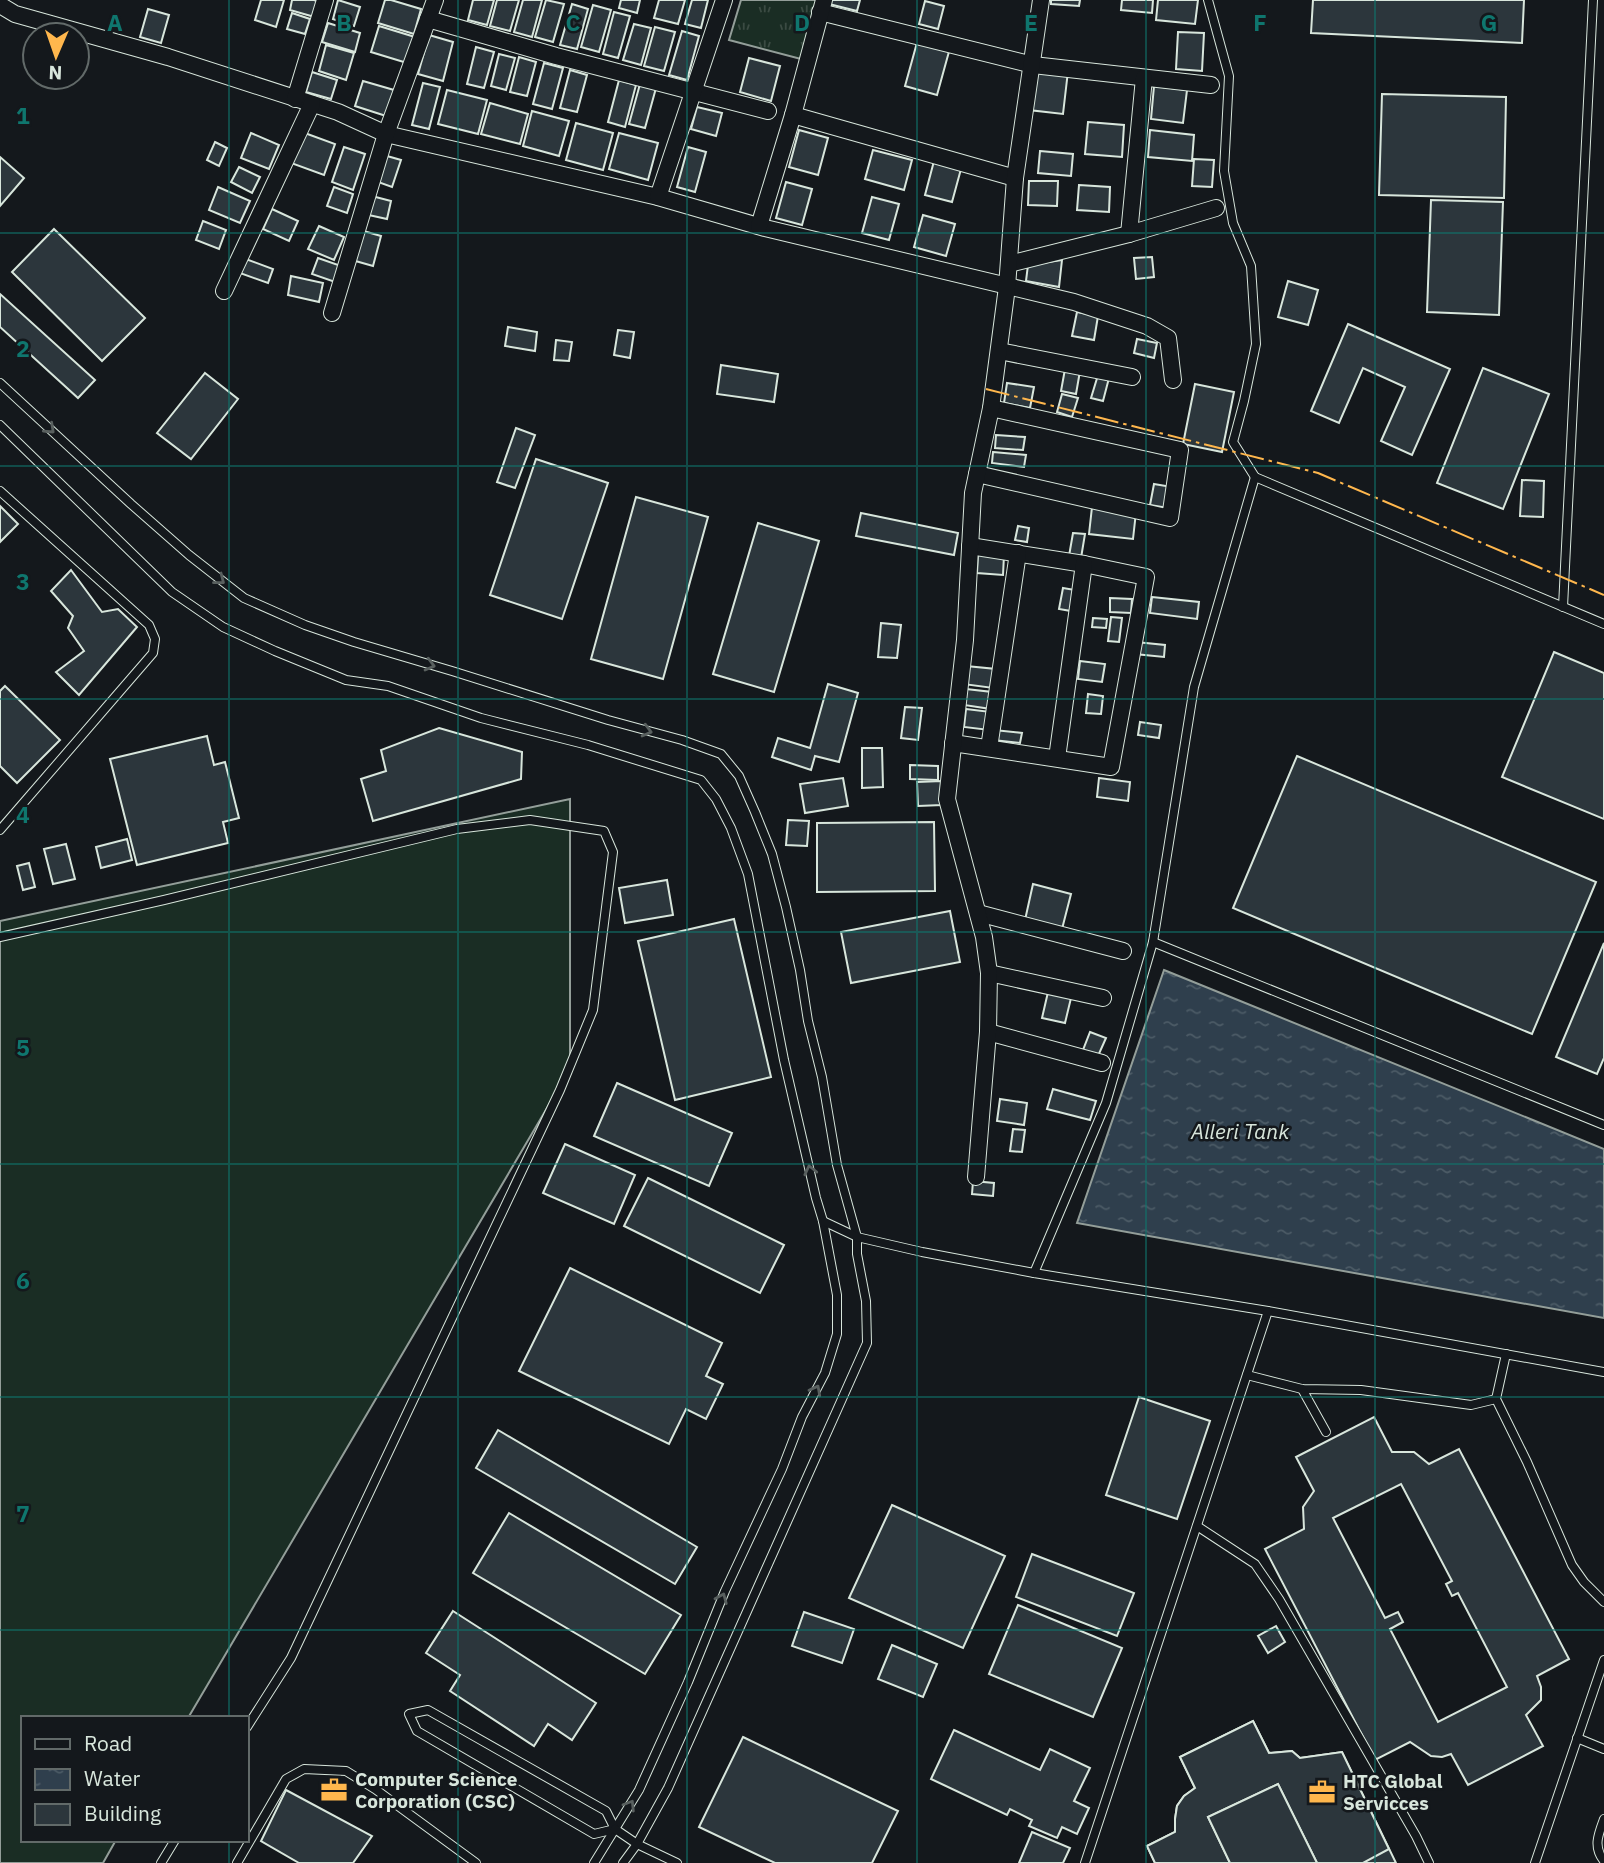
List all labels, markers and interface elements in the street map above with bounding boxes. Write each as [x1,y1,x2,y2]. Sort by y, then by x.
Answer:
text: A [107,7,123,37]
text: B [336,7,352,37]
text: C [566,7,581,37]
text: D [794,7,810,37]
text: E [1024,7,1038,37]
text: F [1253,7,1267,37]
text: G [1481,7,1497,37]
north arrow [21,21,91,91]
text: N [48,61,63,85]
text: 1 [16,100,30,130]
text: 2 [16,333,30,363]
one-way arrow [42,421,55,433]
text: 3 [16,566,30,596]
one-way arrow [213,571,225,584]
one-way arrow [423,656,435,671]
one-way arrow [641,722,653,737]
text: 4 [16,799,30,829]
text: 5 [16,1032,30,1062]
water label: Alleri Tank [1190,1117,1290,1145]
one-way arrow [803,1164,818,1176]
text: 6 [16,1265,30,1295]
one-way arrow [808,1385,821,1398]
text: 7 [16,1498,30,1528]
one-way arrow [714,1592,728,1604]
legend [21,1716,248,1842]
text: Road [84,1729,132,1757]
text: Water [84,1764,141,1792]
place label: Computer Science Corporation (CSC) [355,1767,518,1813]
place label: HTC Global Servicces [1343,1769,1443,1815]
office icon: Computer Science Corporation (CSC) [319,1775,349,1805]
office icon: HTC Global Servicces [1307,1777,1337,1807]
text: Building [84,1799,161,1827]
one-way arrow [621,1800,634,1813]

